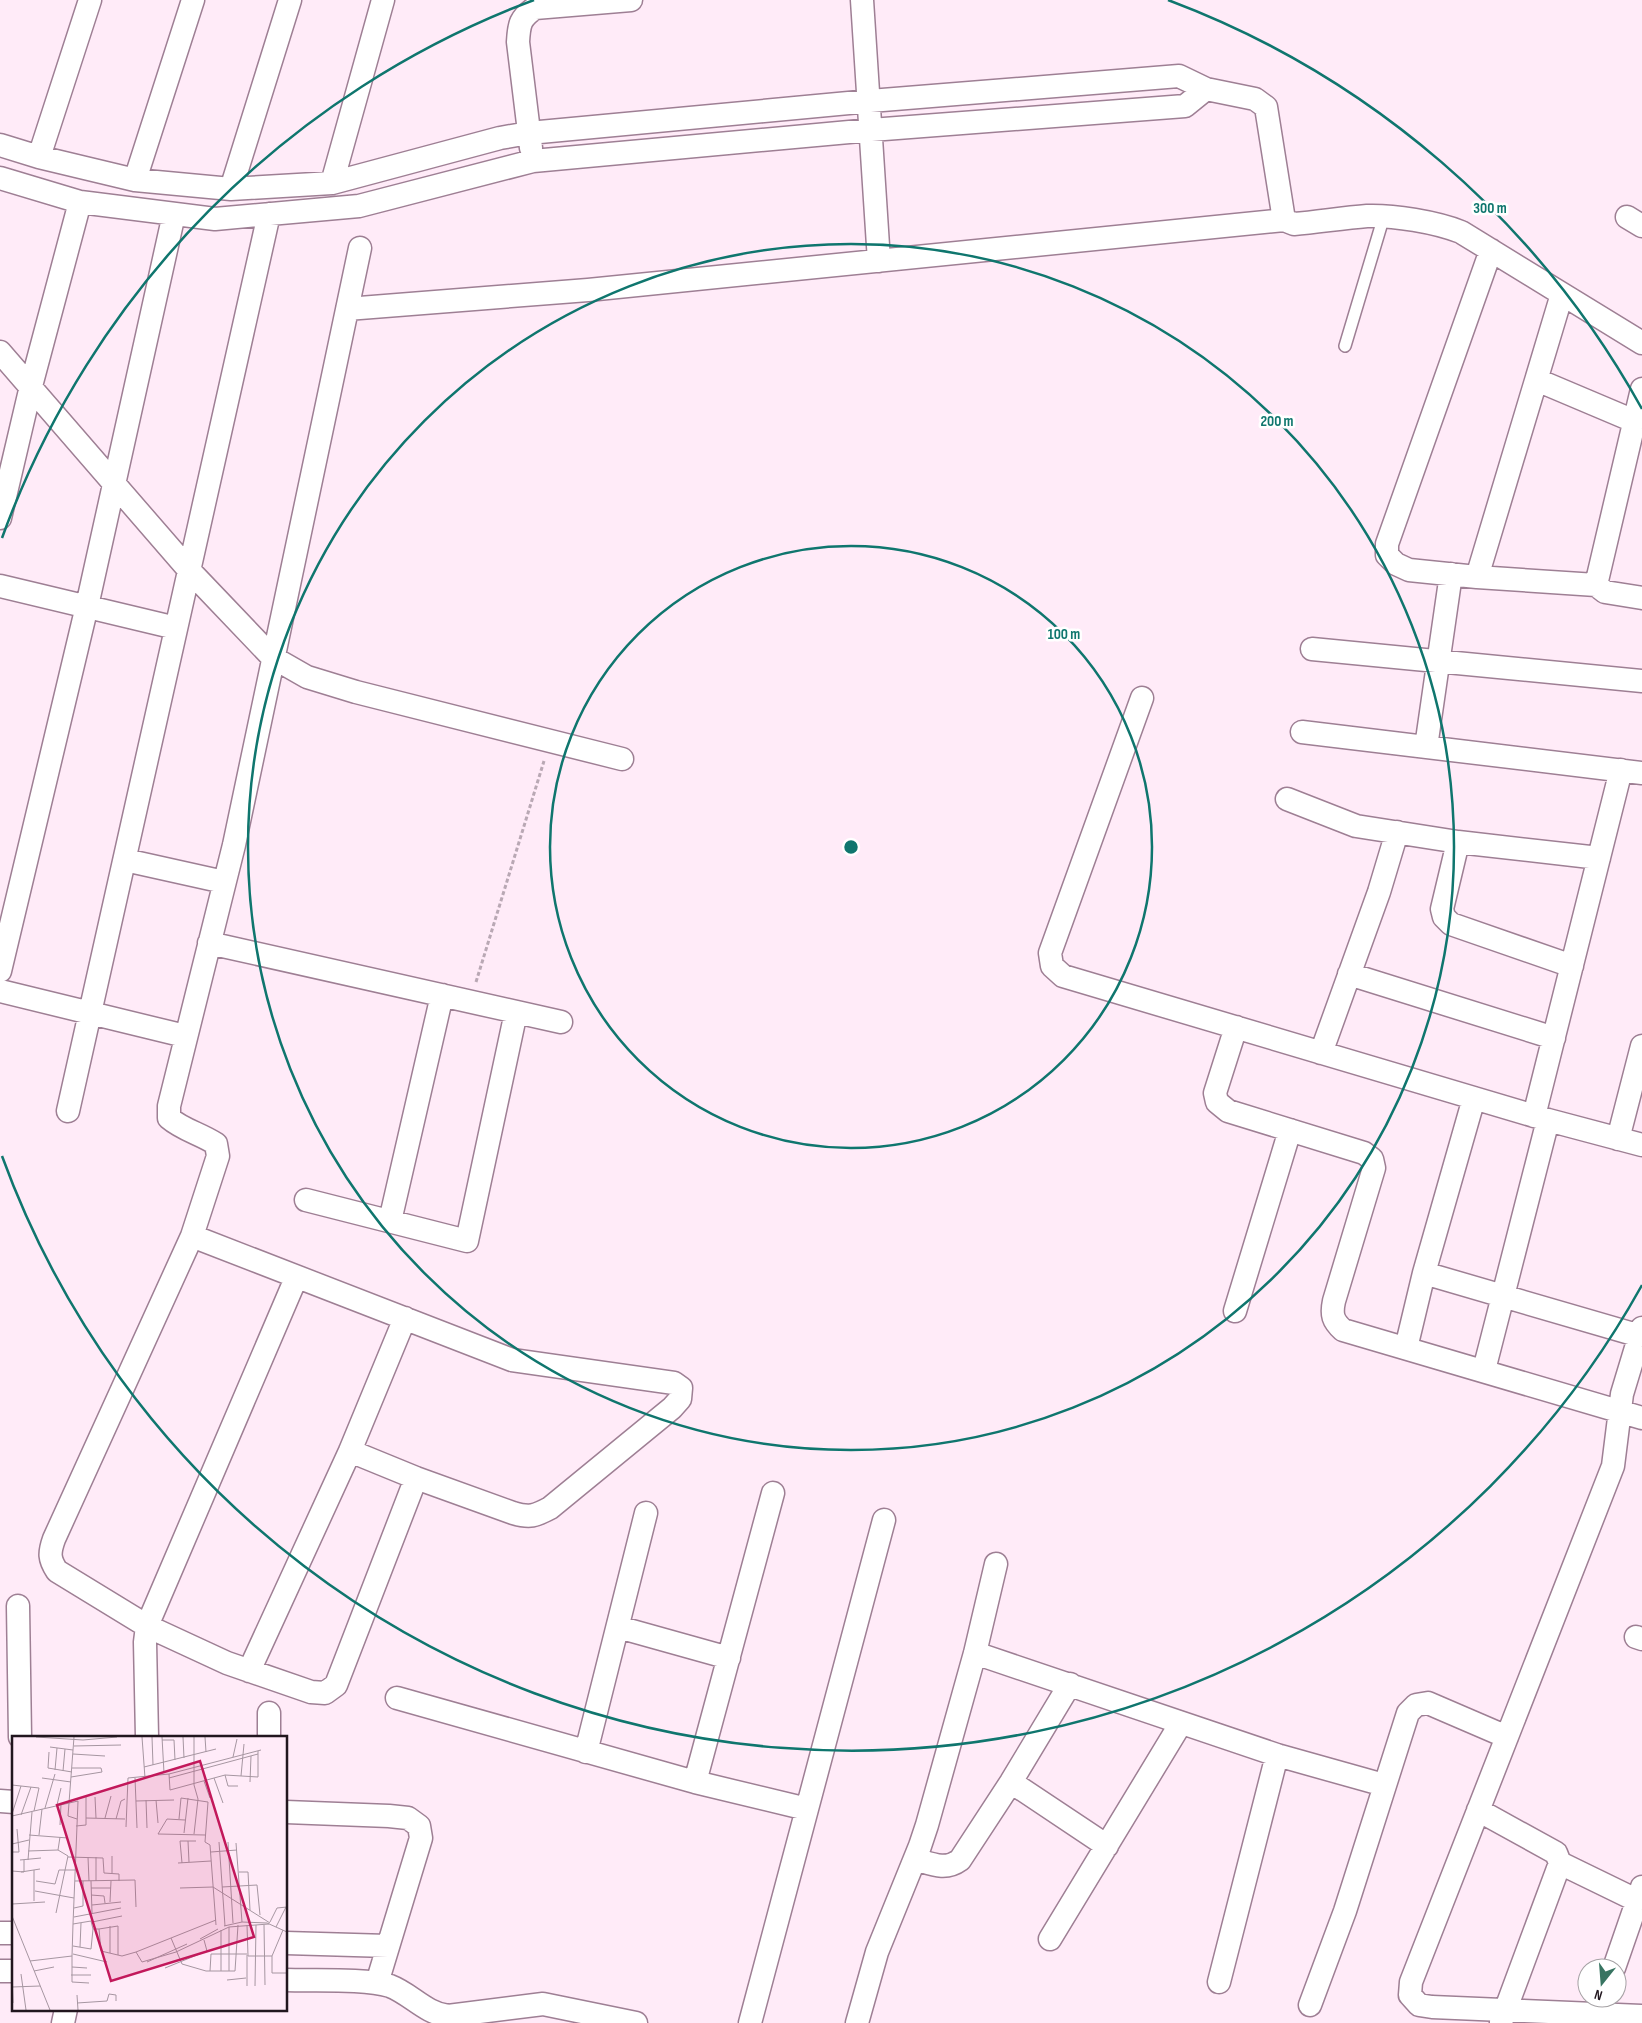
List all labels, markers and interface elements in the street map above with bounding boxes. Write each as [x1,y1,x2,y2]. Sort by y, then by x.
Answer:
text: 300 m [1473,199,1507,218]
text: 200 m [1260,412,1294,431]
text: 100 m [1048,625,1080,644]
centre of rings [842,838,860,856]
inset map [12,1736,288,2010]
north arrow [1577,1958,1627,2008]
text: N [1592,1986,1604,2004]

